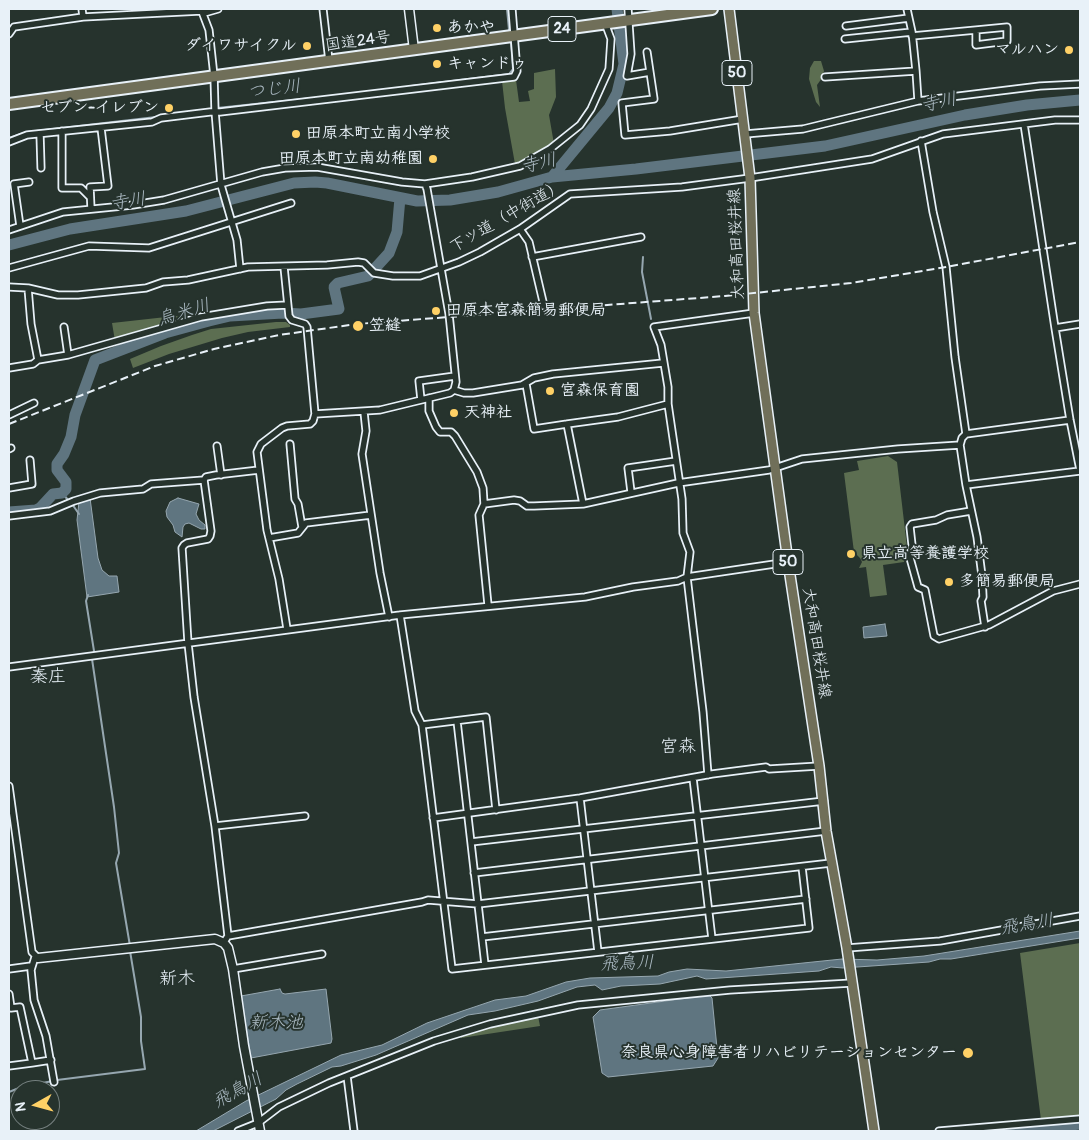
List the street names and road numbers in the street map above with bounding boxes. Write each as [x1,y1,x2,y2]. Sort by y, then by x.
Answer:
road number: 24 [548,16,576,42]
street label: 国道24号 [324,28,392,56]
road number: 50 [722,60,752,86]
street label: 下ツ道（中街道） [447,177,567,257]
street label: 大和高田桜井線 [725,188,749,300]
road number: 50 [773,550,803,574]
street label: 大和高田桜井線 [798,586,834,700]

